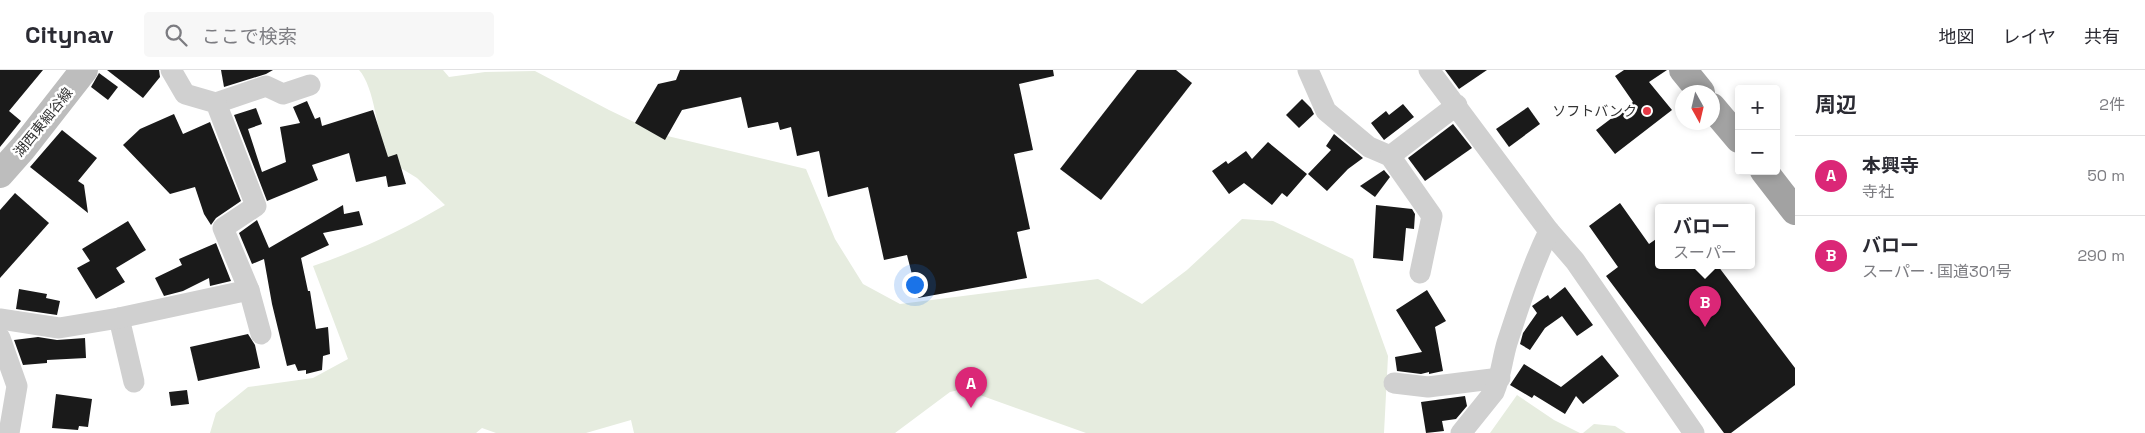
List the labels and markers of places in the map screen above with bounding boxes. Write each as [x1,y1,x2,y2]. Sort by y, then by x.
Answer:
place label: ソフトバンク [1552,102,1637,120]
marker: ソフトバンク [1641,105,1653,117]
pin: B [1689,286,1721,327]
pin: A [955,367,987,408]

